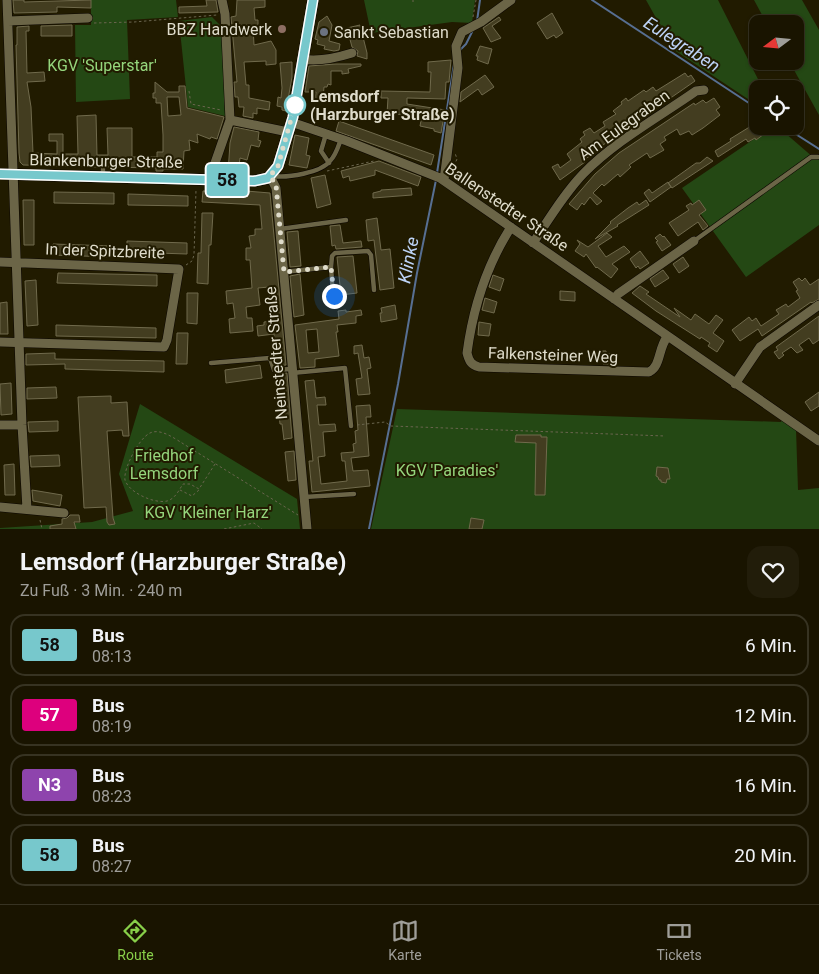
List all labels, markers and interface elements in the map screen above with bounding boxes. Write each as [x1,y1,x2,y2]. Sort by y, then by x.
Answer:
water label: Eulegraben [640,12,724,76]
north arrow [749,15,804,70]
map controls [749,15,804,135]
place label: BBZ Handwerk [166,20,273,39]
marker: BBZ Handwerk [276,23,288,35]
place label: Sankt Sebastian [334,23,449,42]
marker: Sankt Sebastian [318,26,330,38]
park label: KGV 'Superstar' [47,56,157,75]
button: locate [749,80,804,135]
street label: Am Eulegraben [575,86,673,164]
place label: Lemsdorf (Harzburger Straße) [310,87,455,124]
marker: Lemsdorf (Harzburger Straße) [284,94,306,116]
street label: Blankenburger Straße [29,150,183,172]
street label: Ballenstedter Straße [442,159,572,255]
line badge: 58 [204,164,250,196]
text: 58 [217,169,237,190]
water label: Klinke [393,235,423,285]
street label: In der Spitzbreite [45,239,165,263]
your location [322,284,347,309]
street label: Neinstedter Straße [261,286,291,420]
street label: Falkensteiner Weg [487,343,619,367]
park label: Friedhof Lemsdorf [130,446,199,483]
park label: KGV 'Paradies' [396,461,498,480]
park label: KGV 'Kleiner Harz' [145,503,271,522]
button: heart [747,546,799,598]
text: Lemsdorf (Harzburger Straße) [20,548,347,576]
text: Zu Fuß · 3 Min. · 240 m [20,581,182,600]
text: Bus [92,624,125,647]
text: 58 [39,634,60,655]
text: 6 Min. [745,634,797,657]
text: 08:13 [92,647,132,666]
text: Bus [92,694,125,717]
text: 57 [39,704,60,725]
text: 12 Min. [734,704,797,727]
text: 08:19 [92,717,132,736]
text: Bus [92,764,125,787]
text: N3 [38,774,61,795]
text: 16 Min. [734,774,797,797]
text: 08:23 [92,787,132,806]
text: Bus [92,834,125,857]
text: 58 [39,844,60,865]
text: 20 Min. [734,844,797,867]
text: 08:27 [92,857,132,876]
tab: Route [117,917,154,963]
tab: Karte [388,917,422,963]
tab: Tickets [656,917,702,963]

